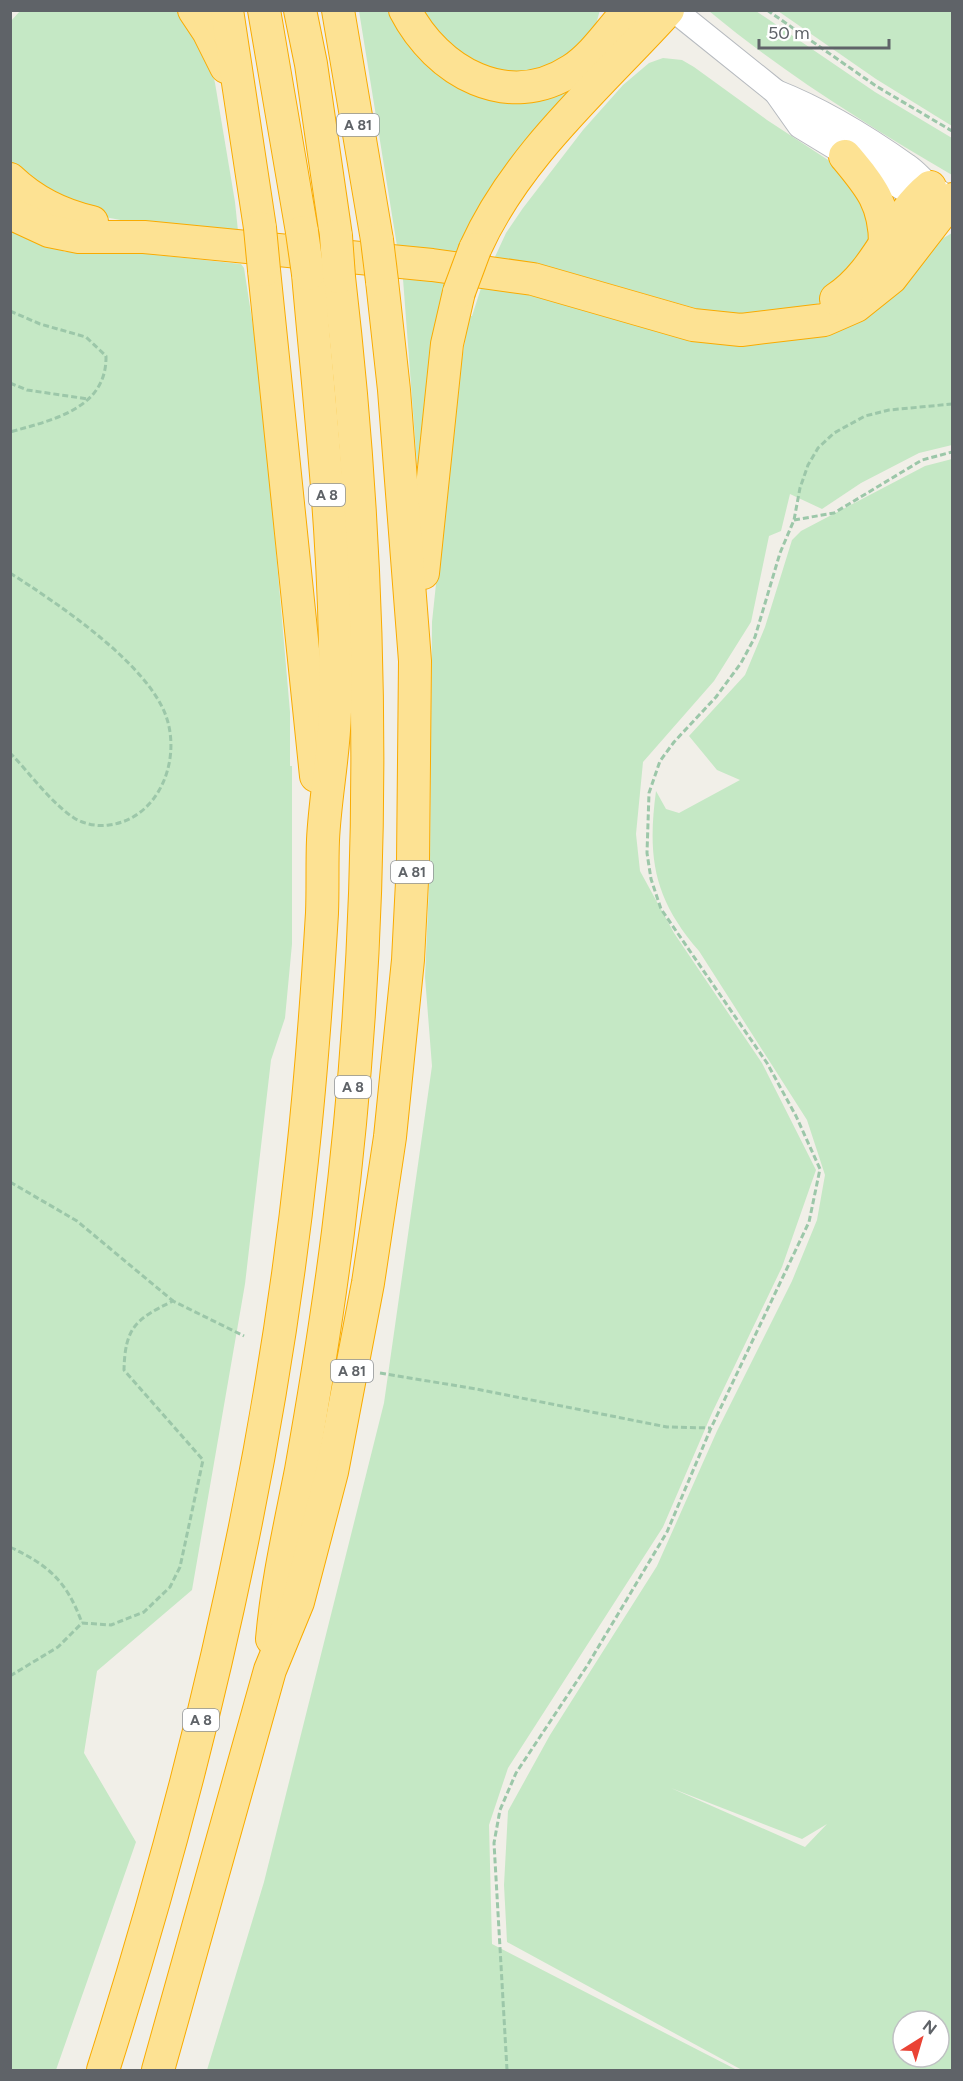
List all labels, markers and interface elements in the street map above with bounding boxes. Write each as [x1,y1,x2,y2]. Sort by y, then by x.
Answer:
scale bar [759,12,890,50]
text: 50 m [768,22,810,44]
road number: A 81 [337,114,379,136]
road number: A 8 [309,484,345,506]
road number: A 81 [391,861,433,883]
road number: A 8 [335,1076,371,1098]
road number: A 81 [331,1360,373,1382]
road number: A 8 [183,1709,219,1731]
north arrow [891,2009,951,2069]
text: N [919,2016,940,2039]

